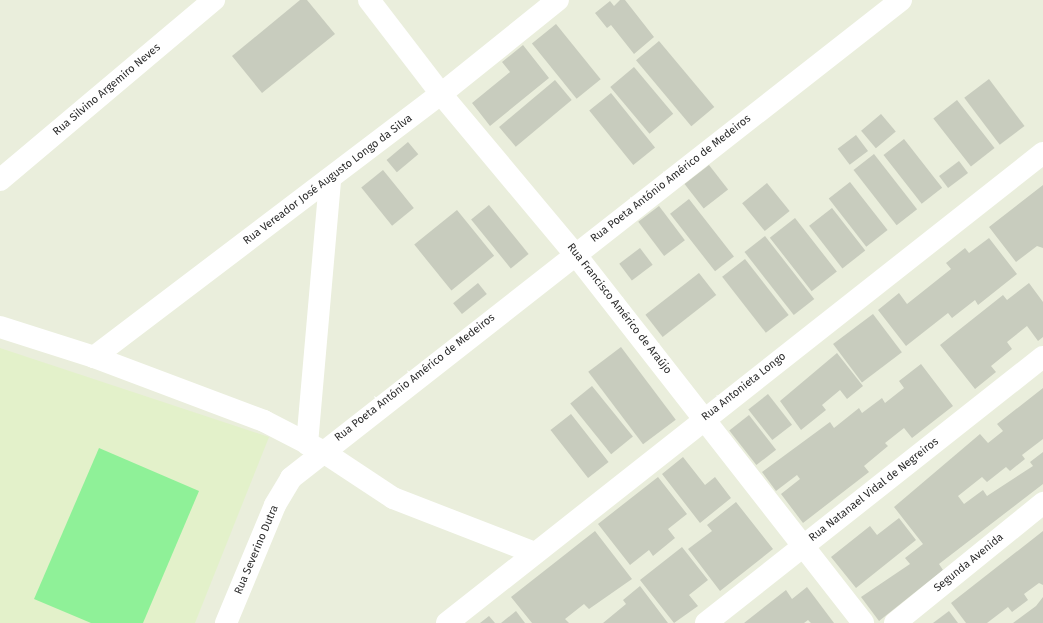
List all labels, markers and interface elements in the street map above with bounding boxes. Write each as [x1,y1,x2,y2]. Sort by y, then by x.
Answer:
street label: Rua Silvino Argemiro Neves [51,41,163,139]
street label: Rua Vereador José Augusto Longo da Silva [241,112,415,248]
street label: Rua Poeta António Américo de Medeiros [588,112,754,246]
street label: Rua Francisco Américo de Araújo [564,241,674,377]
street label: Rua Poeta António Américo de Medeiros [332,311,498,445]
street label: Rua Antonieta Longo [699,350,789,424]
street label: Rua Natanael Vidal de Negreiros [807,435,941,545]
street label: Rua Severino Dutra [232,503,282,597]
street label: Segunda Avenida [932,531,1006,595]

